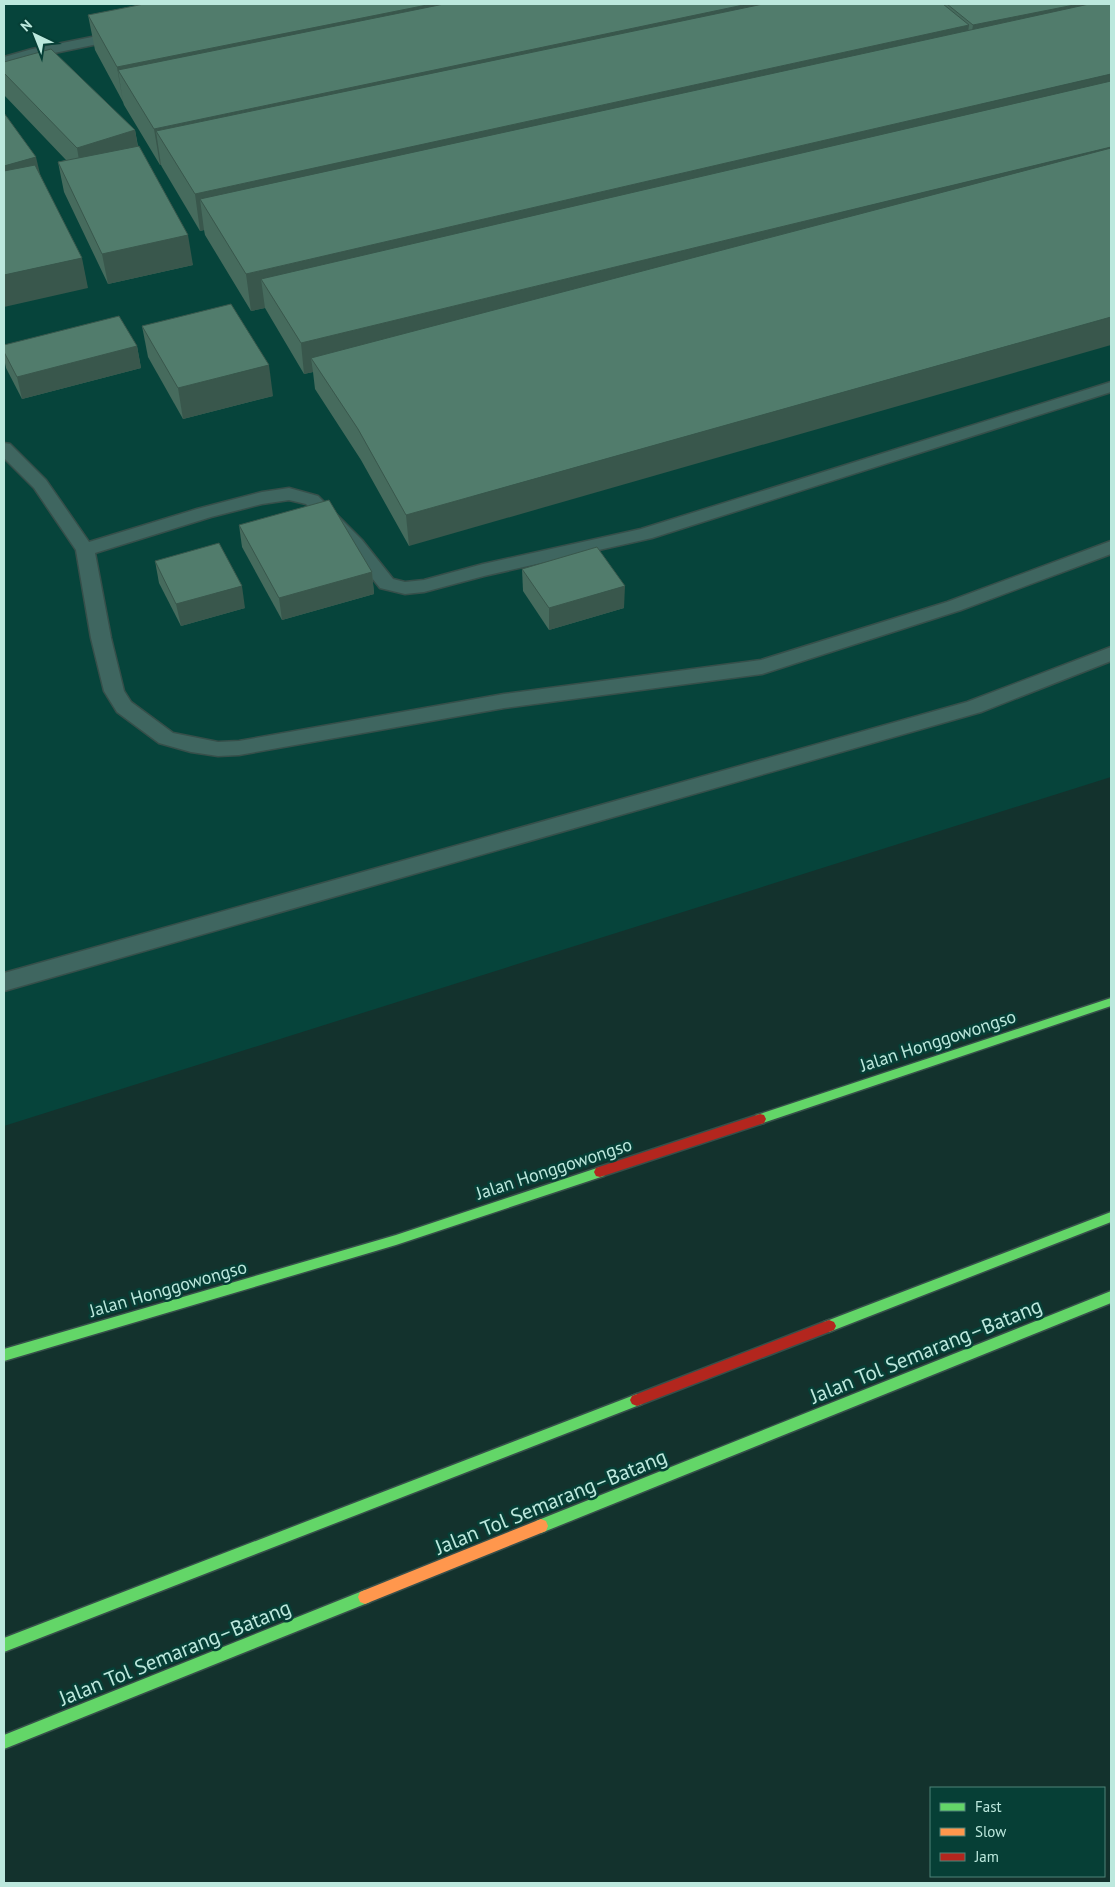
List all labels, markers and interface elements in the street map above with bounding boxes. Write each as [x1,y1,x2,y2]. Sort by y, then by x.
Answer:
north arrow [10,10,60,60]
text: N [17,16,36,35]
street label: Jalan Honggowongso [856,1004,1019,1077]
street label: Jalan Honggowongso [472,1132,635,1205]
street label: Jalan Honggowongso [85,1255,249,1322]
street label: Jalan Tol Semarang–Batang [805,1292,1046,1410]
street label: Jalan Tol Semarang–Batang [430,1443,671,1561]
street label: Jalan Tol Semarang–Batang [54,1594,295,1712]
legend [930,1787,1105,1877]
text: Fast [975,1797,1002,1816]
text: Slow [975,1822,1006,1841]
text: Jam [974,1847,999,1866]

